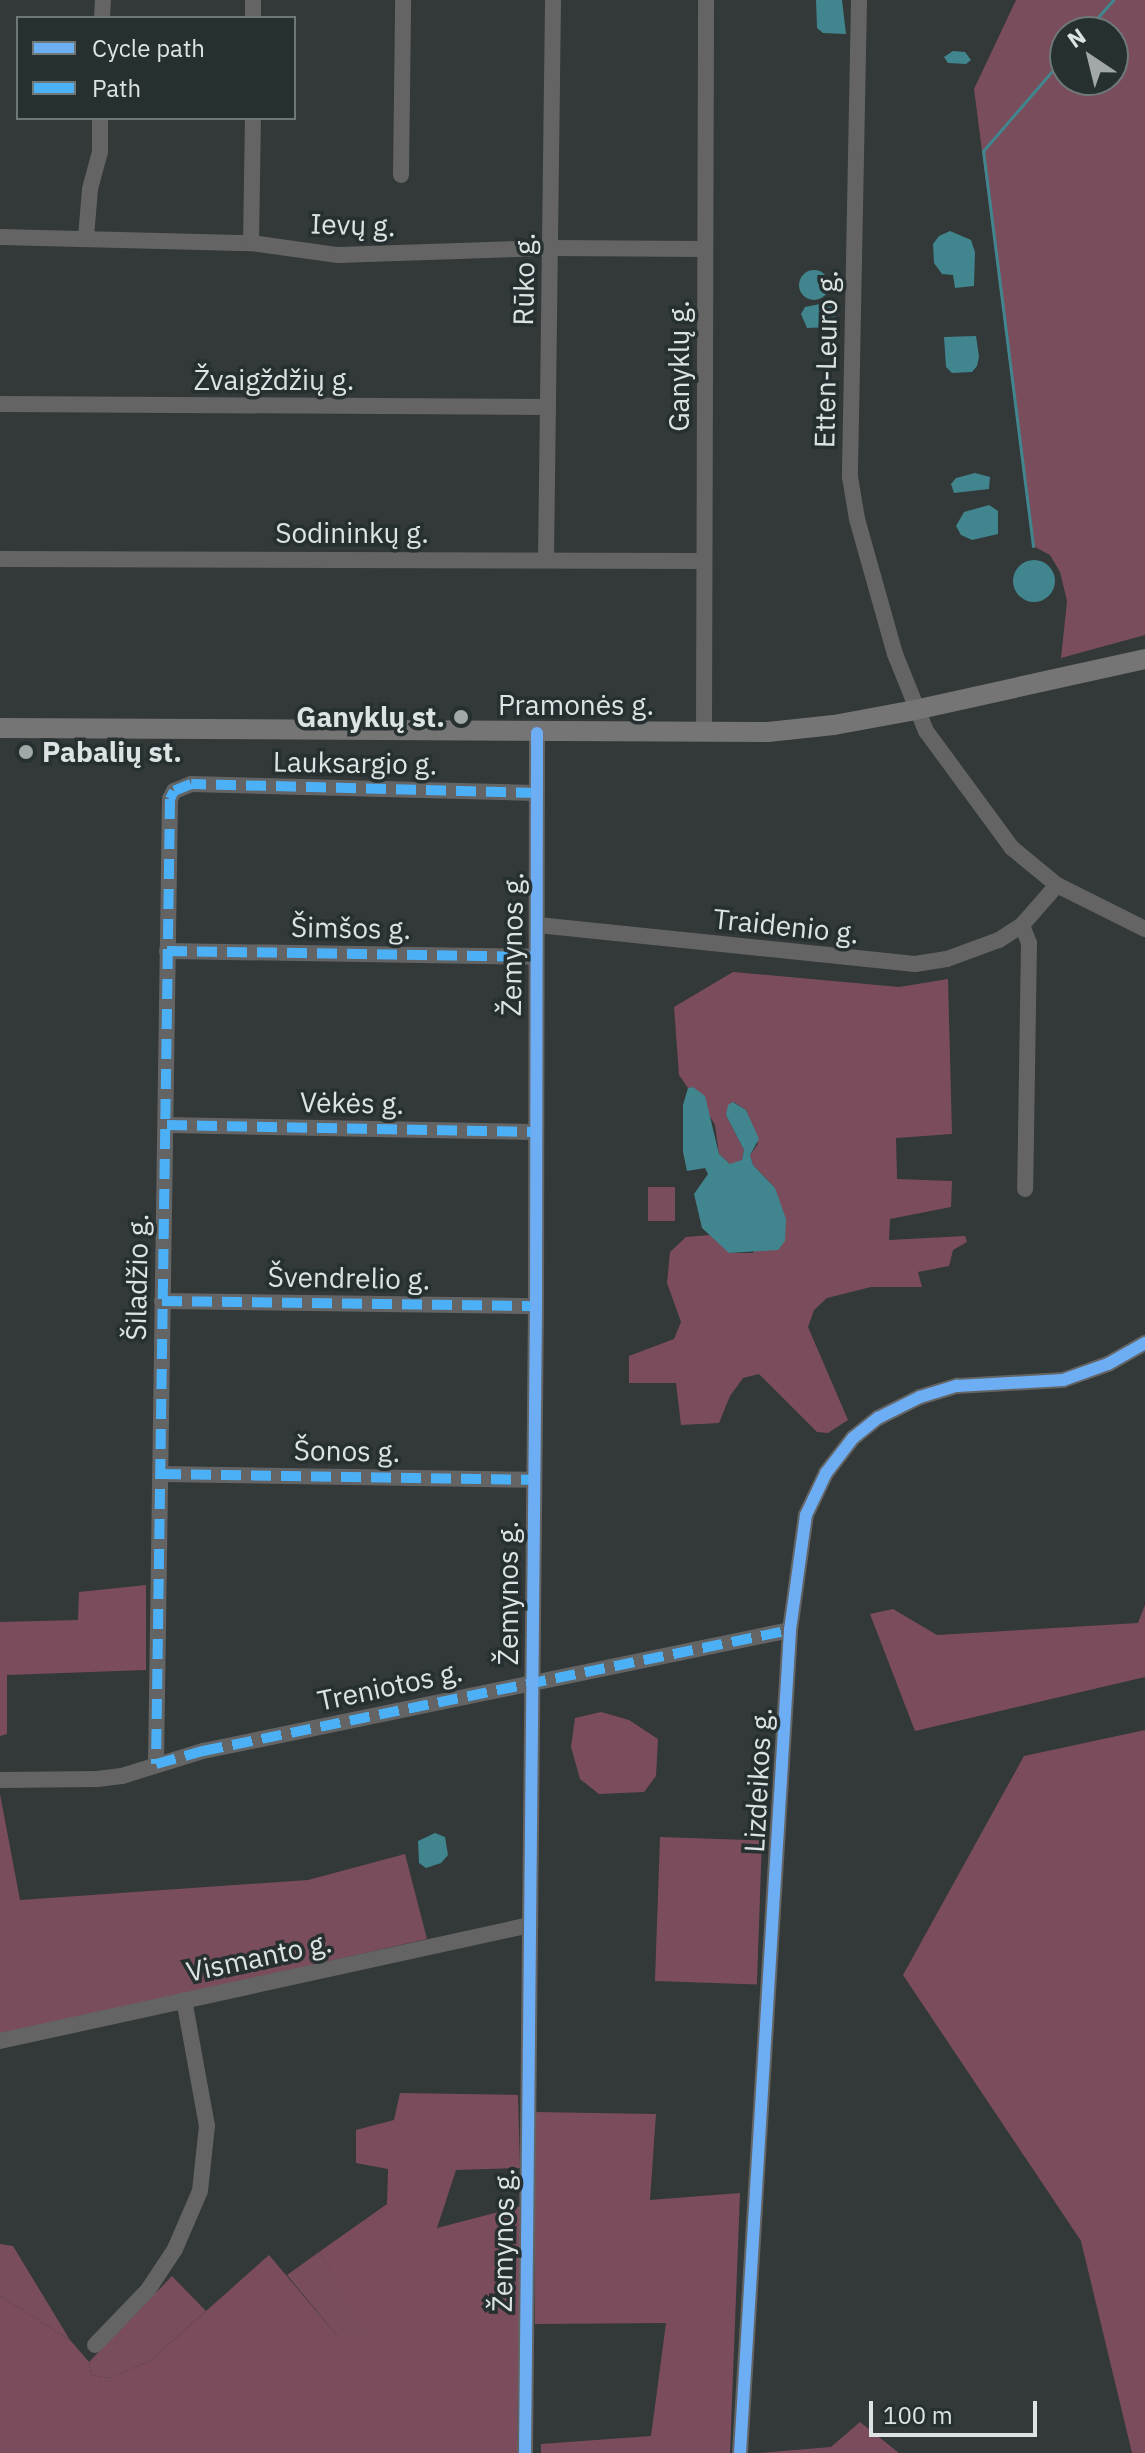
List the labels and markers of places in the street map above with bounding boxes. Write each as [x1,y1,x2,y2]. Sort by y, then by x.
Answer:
place label: Ganyklų st. [296,700,445,734]
marker: Ganyklų st. [452,708,470,726]
place label: Pabalių st. [42,735,182,769]
marker: Pabalių st. [17,743,35,761]

